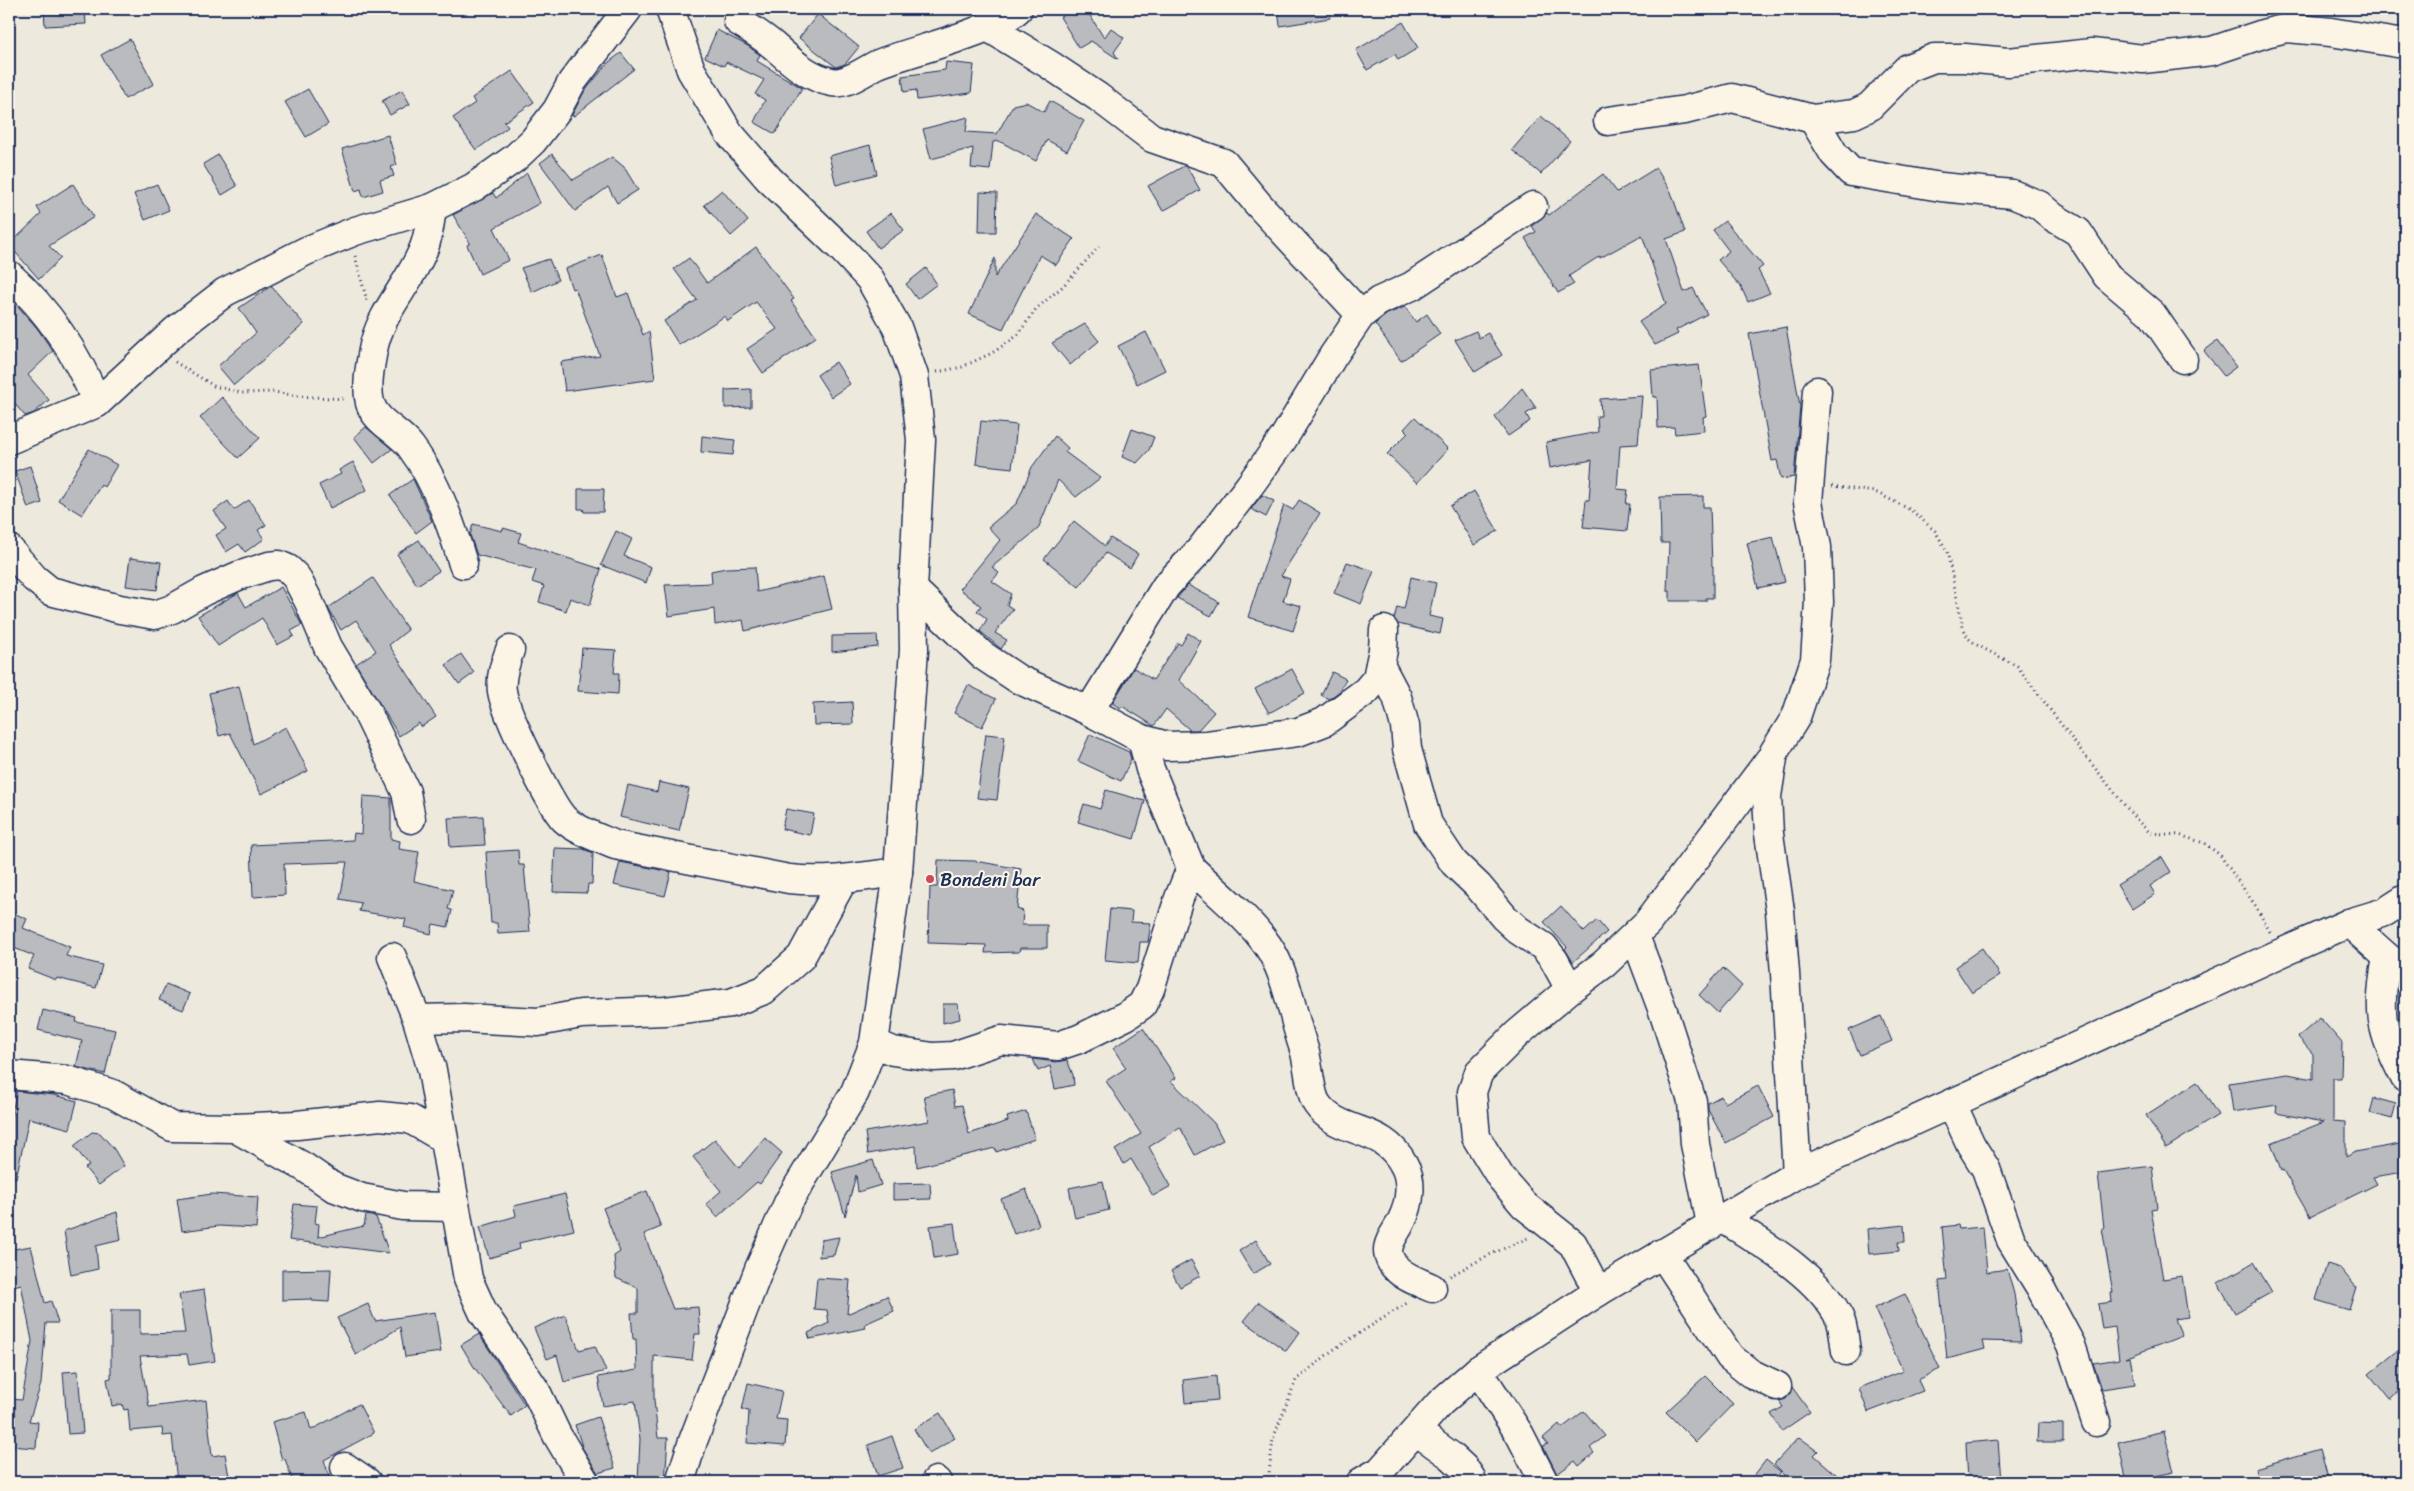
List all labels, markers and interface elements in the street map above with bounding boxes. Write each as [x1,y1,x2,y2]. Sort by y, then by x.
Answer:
place label: Bondeni bar [940,863,1041,896]
marker: Bondeni bar [924,873,936,885]

